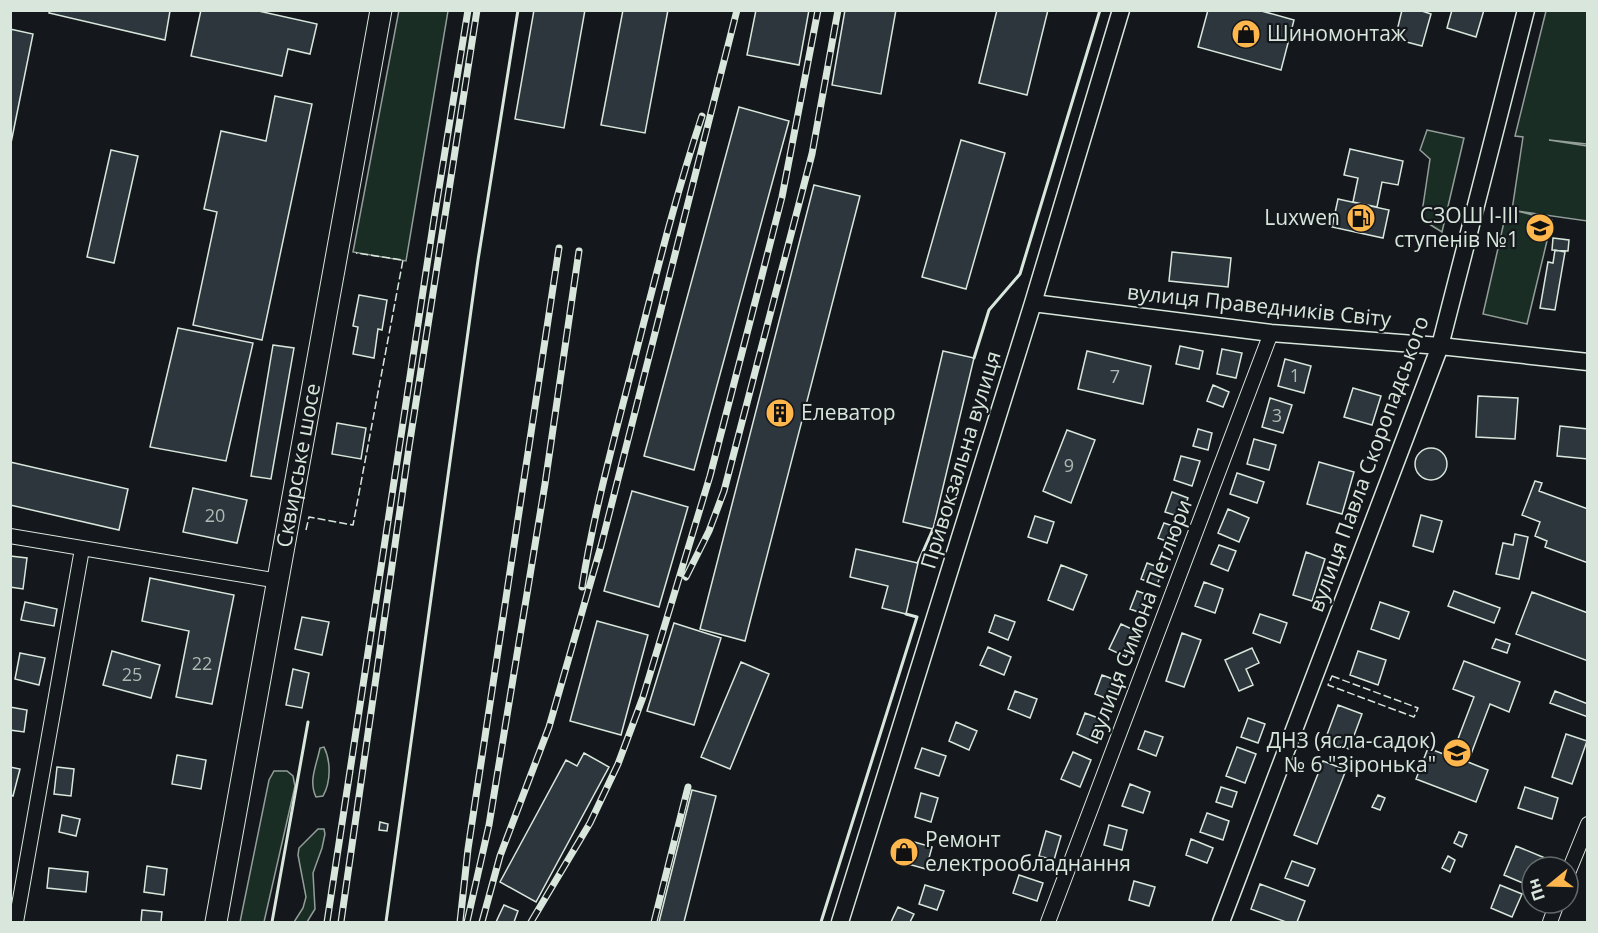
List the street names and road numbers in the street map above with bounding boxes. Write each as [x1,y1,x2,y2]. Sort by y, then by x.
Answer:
street label: вулиця Праведників Світу [1126,277,1393,333]
street label: вулиця Павла Скоропадського [1301,312,1435,615]
street label: Привокзальна вулиця [914,347,1007,572]
street label: Сквирське шосе [269,381,326,549]
street label: вулиця Симона Петлюри [1080,495,1198,744]

